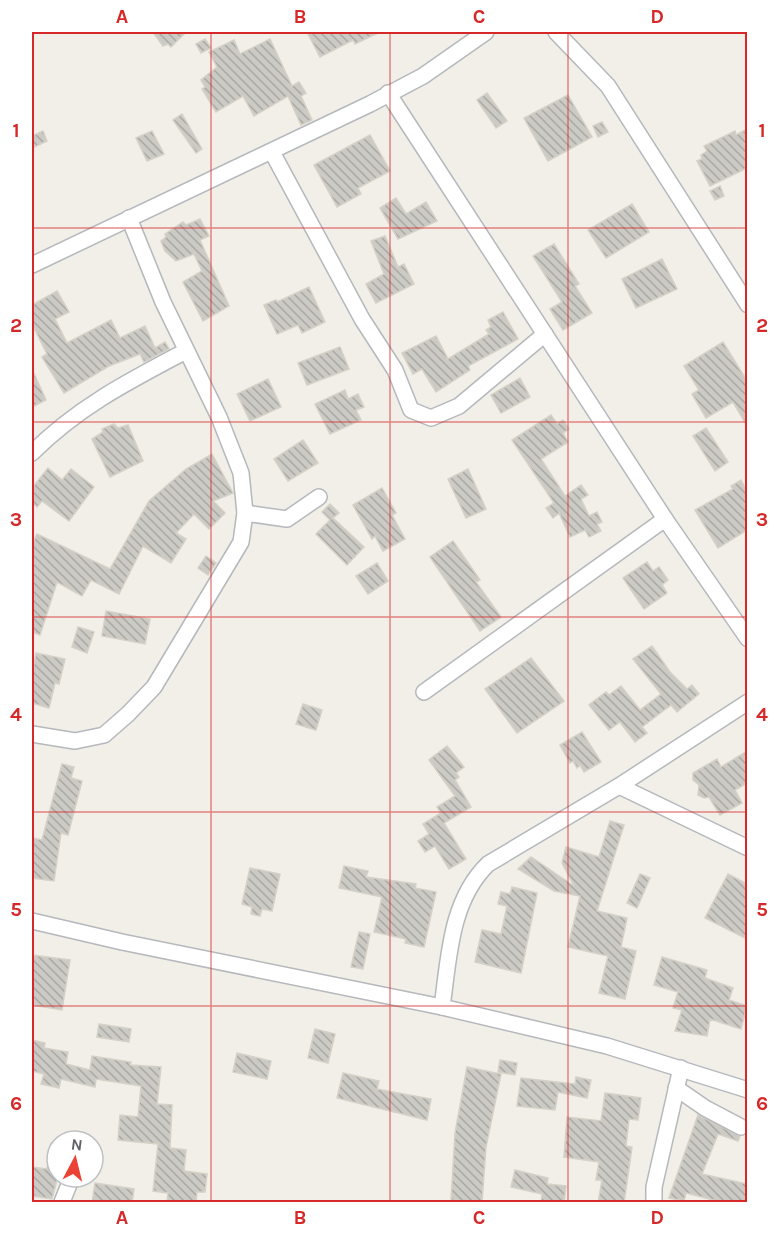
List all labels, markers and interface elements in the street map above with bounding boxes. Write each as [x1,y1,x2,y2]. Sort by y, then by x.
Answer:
text: A [116,5,129,28]
text: B [294,5,306,28]
text: C [473,5,485,28]
text: D [650,5,664,28]
text: 1 [12,119,20,142]
text: 1 [758,119,766,142]
text: 2 [10,314,22,337]
text: 2 [756,314,768,337]
text: 3 [10,508,22,531]
text: 3 [756,508,768,531]
text: 4 [10,703,22,726]
text: 4 [756,703,768,726]
text: 5 [10,898,22,921]
text: 5 [756,898,768,921]
text: 6 [10,1092,22,1115]
text: 6 [756,1092,768,1115]
north arrow [45,1129,105,1189]
text: N [70,1134,84,1155]
text: A [116,1206,129,1229]
text: B [294,1206,306,1229]
text: C [473,1206,485,1229]
text: D [650,1206,664,1229]

